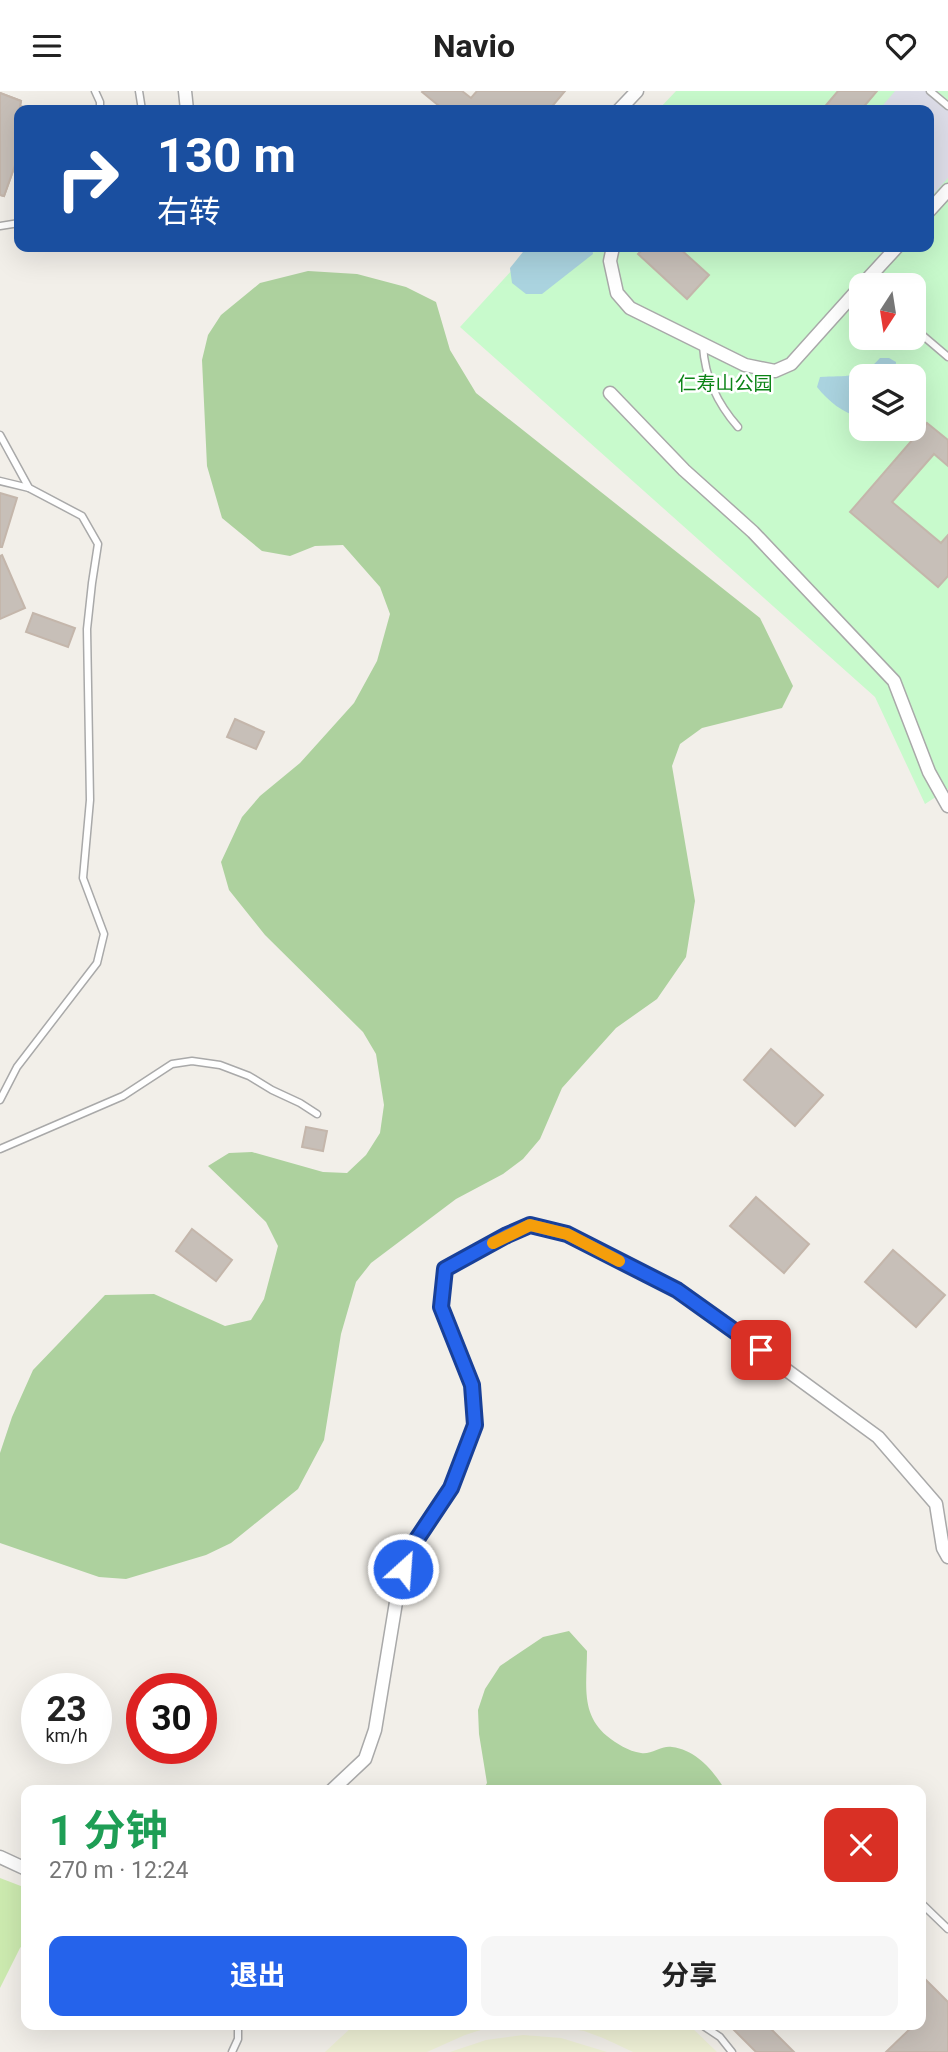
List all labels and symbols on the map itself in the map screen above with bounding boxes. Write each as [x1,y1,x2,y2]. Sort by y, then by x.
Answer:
north arrow [849,273,926,350]
park label: 仁寿山公园 [677,372,773,395]
pin [731,1320,791,1380]
position arrow [366,1532,440,1606]
speed limit sign: 30 [126,1673,217,1764]

